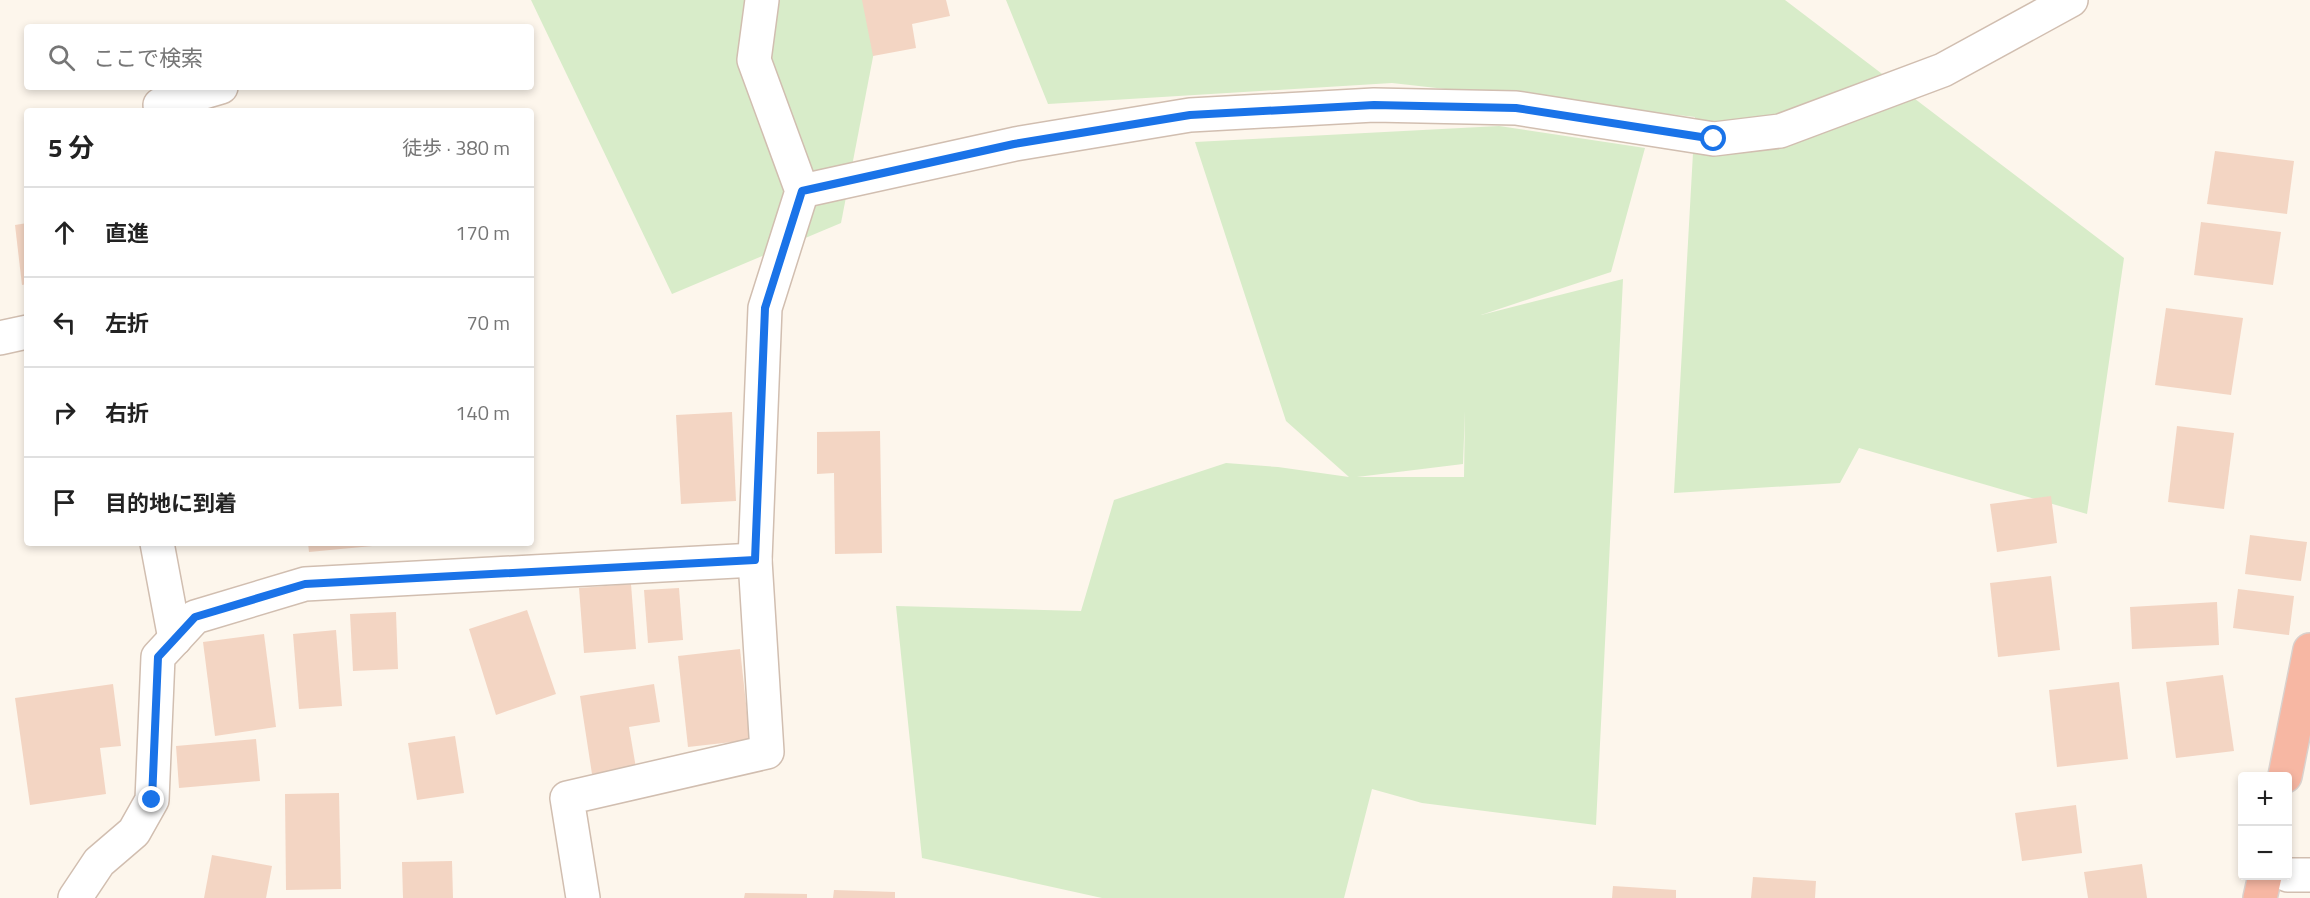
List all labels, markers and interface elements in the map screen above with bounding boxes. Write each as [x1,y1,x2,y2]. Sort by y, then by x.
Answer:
search box [24,24,534,90]
icon: search [45,41,78,74]
text: ここで検索 [93,41,203,75]
route start [1700,125,1726,151]
text: 5 分 [48,128,94,167]
text: 徒歩 · 380 m [402,132,510,163]
icon: ahead [48,216,81,249]
text: 直進 [105,216,149,250]
text: 170 m [455,217,510,248]
icon: left [48,306,81,339]
text: 左折 [105,306,149,340]
text: 70 m [466,307,510,338]
icon: right [48,396,81,429]
text: 右折 [105,396,149,430]
text: 140 m [455,397,510,428]
icon: arrive [48,486,81,519]
text: 目的地に到着 [105,486,237,520]
map controls [2238,772,2292,880]
button: + [2238,772,2292,826]
route end [138,786,164,812]
button: − [2238,826,2292,880]

